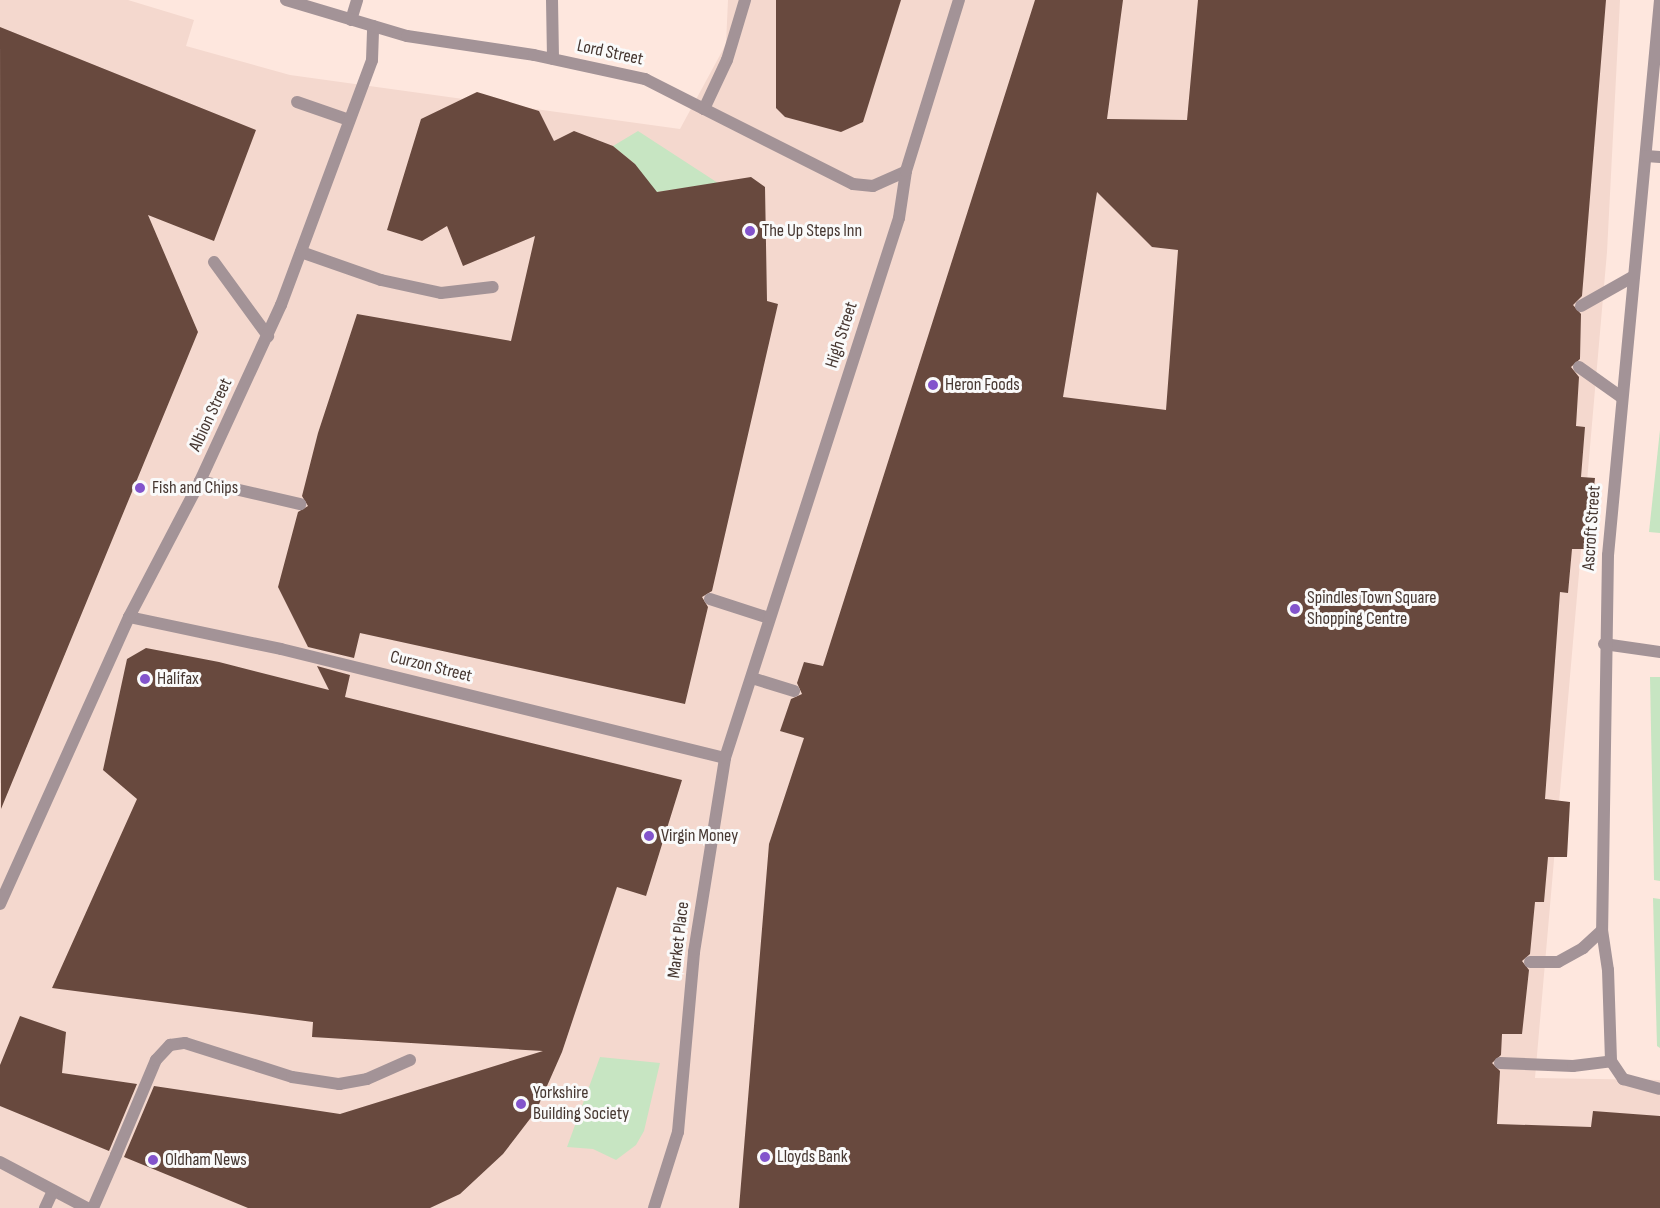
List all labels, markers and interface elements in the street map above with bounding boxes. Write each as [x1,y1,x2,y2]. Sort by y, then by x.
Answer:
street label: Lord Street [575,35,645,71]
place label: The Up Steps Inn [762,220,862,242]
marker: The Up Steps Inn [743,224,757,238]
street label: High Street [821,299,863,371]
place label: Heron Foods [945,374,1020,396]
street label: Albion Street [185,375,237,455]
marker: Heron Foods [926,378,940,392]
place label: Fish and Chips [152,477,238,499]
marker: Fish and Chips [133,481,147,495]
street label: Ascroft Street [1578,485,1606,571]
place label: Spindles Town Square Shopping Centre [1307,588,1437,630]
marker: Spindles Town Square Shopping Centre [1288,602,1302,616]
street label: Curzon Street [388,646,474,688]
place label: Halifax [157,668,199,690]
marker: Halifax [138,672,152,686]
place label: Virgin Money [661,825,738,847]
marker: Virgin Money [642,829,656,843]
street label: Market Place [664,900,694,980]
place label: Yorkshire Building Society [533,1083,629,1126]
marker: Yorkshire Building Society [514,1097,528,1111]
place label: Lloyds Bank [777,1146,848,1168]
place label: Oldham News [165,1149,247,1171]
marker: Lloyds Bank [758,1150,772,1164]
marker: Oldham News [146,1153,160,1167]

